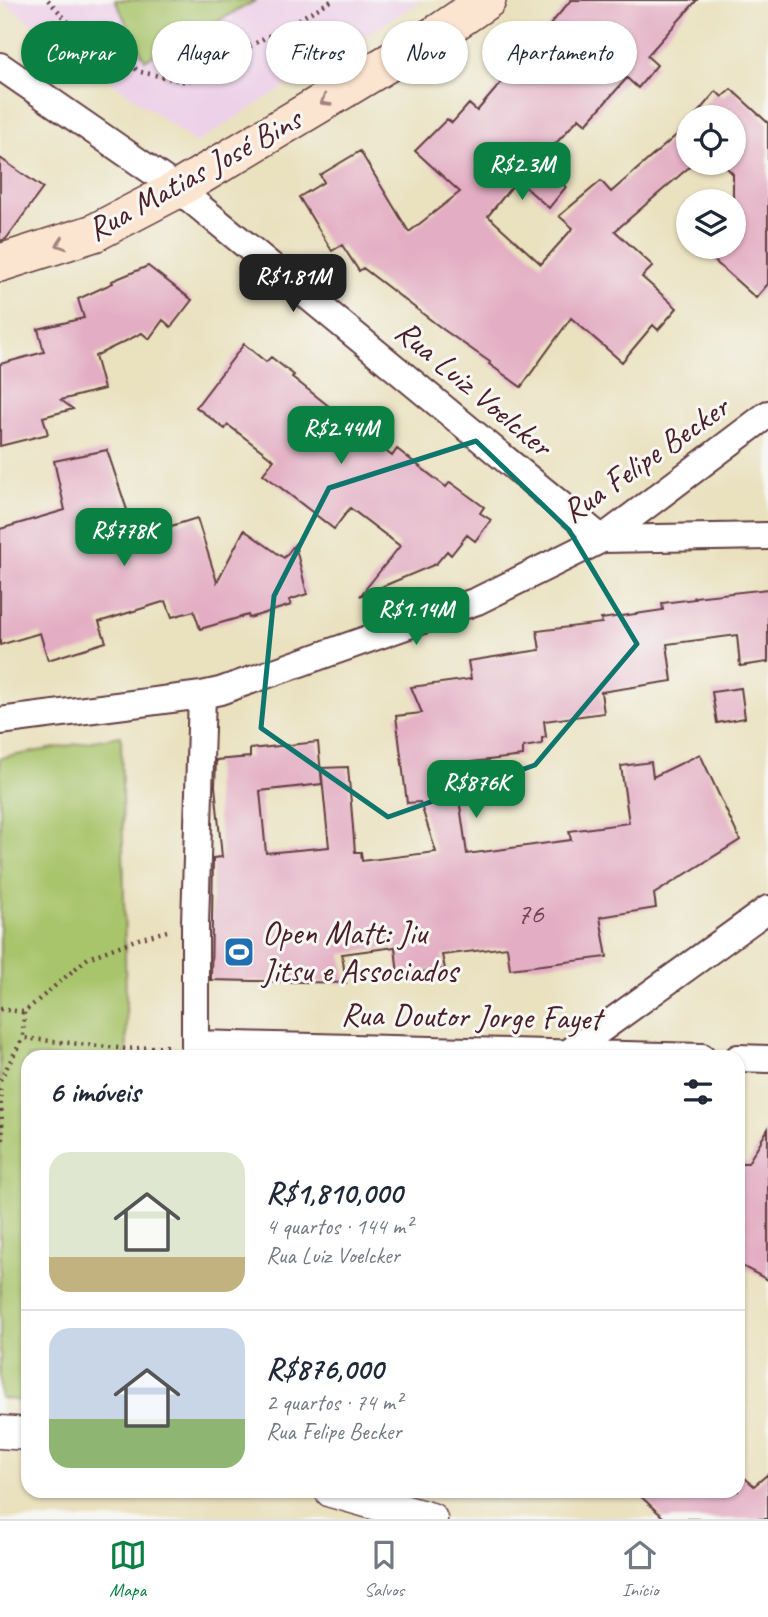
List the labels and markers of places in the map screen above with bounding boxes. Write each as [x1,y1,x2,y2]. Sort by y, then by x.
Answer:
pin: R$2.3M [465,142,579,202]
pin: R$1.81M [228,254,358,314]
pin: R$2.44M [276,406,406,466]
pin: R$778K [67,508,181,568]
pin: R$1.14M [351,588,481,647]
pin: R$876K [419,760,533,820]
place label: Open Matt: Jiu Jitsu e Associados [260,912,460,992]
sports icon: Open Matt: Jiu Jitsu e Associados [222,935,256,969]

